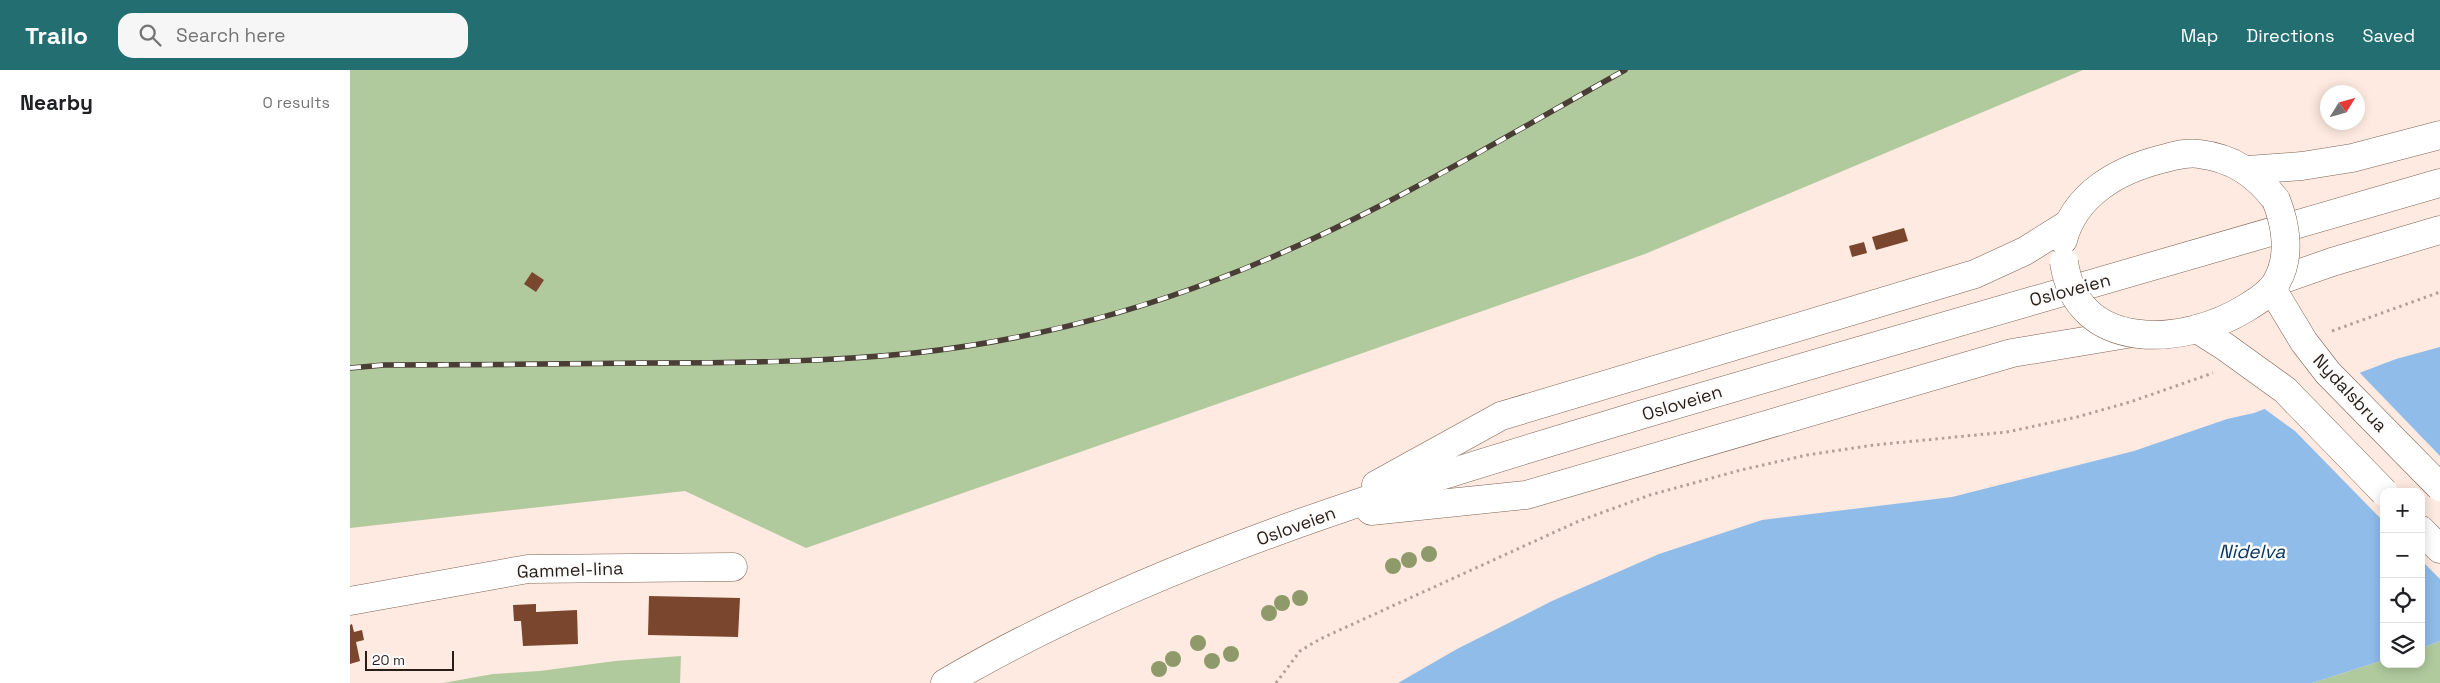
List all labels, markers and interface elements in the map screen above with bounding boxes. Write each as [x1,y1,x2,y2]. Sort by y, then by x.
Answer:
search box [118,13,468,58]
text: Trailo [25,20,88,51]
icon: search [136,21,164,49]
text: Search here [176,23,286,48]
text: Map [2181,24,2218,47]
text: Directions [2246,24,2335,47]
text: Saved [2363,24,2415,47]
north arrow [2320,85,2365,130]
text: Nearby [20,89,93,116]
text: 0 results [262,92,330,113]
street label: Osloveien [2027,268,2113,311]
street label: Nydalsbrua [2308,349,2392,437]
street label: Osloveien [1639,379,1725,426]
map controls [2380,488,2425,668]
button: + [2380,488,2425,533]
street label: Osloveien [1253,501,1339,550]
button: − [2380,533,2425,578]
water label: Nidelva [2219,539,2285,564]
street label: Gammel-lina [516,556,624,583]
button: locate [2380,578,2425,623]
button: layers [2380,623,2425,668]
scale bar [365,648,454,671]
text: 20 m [372,651,405,669]

